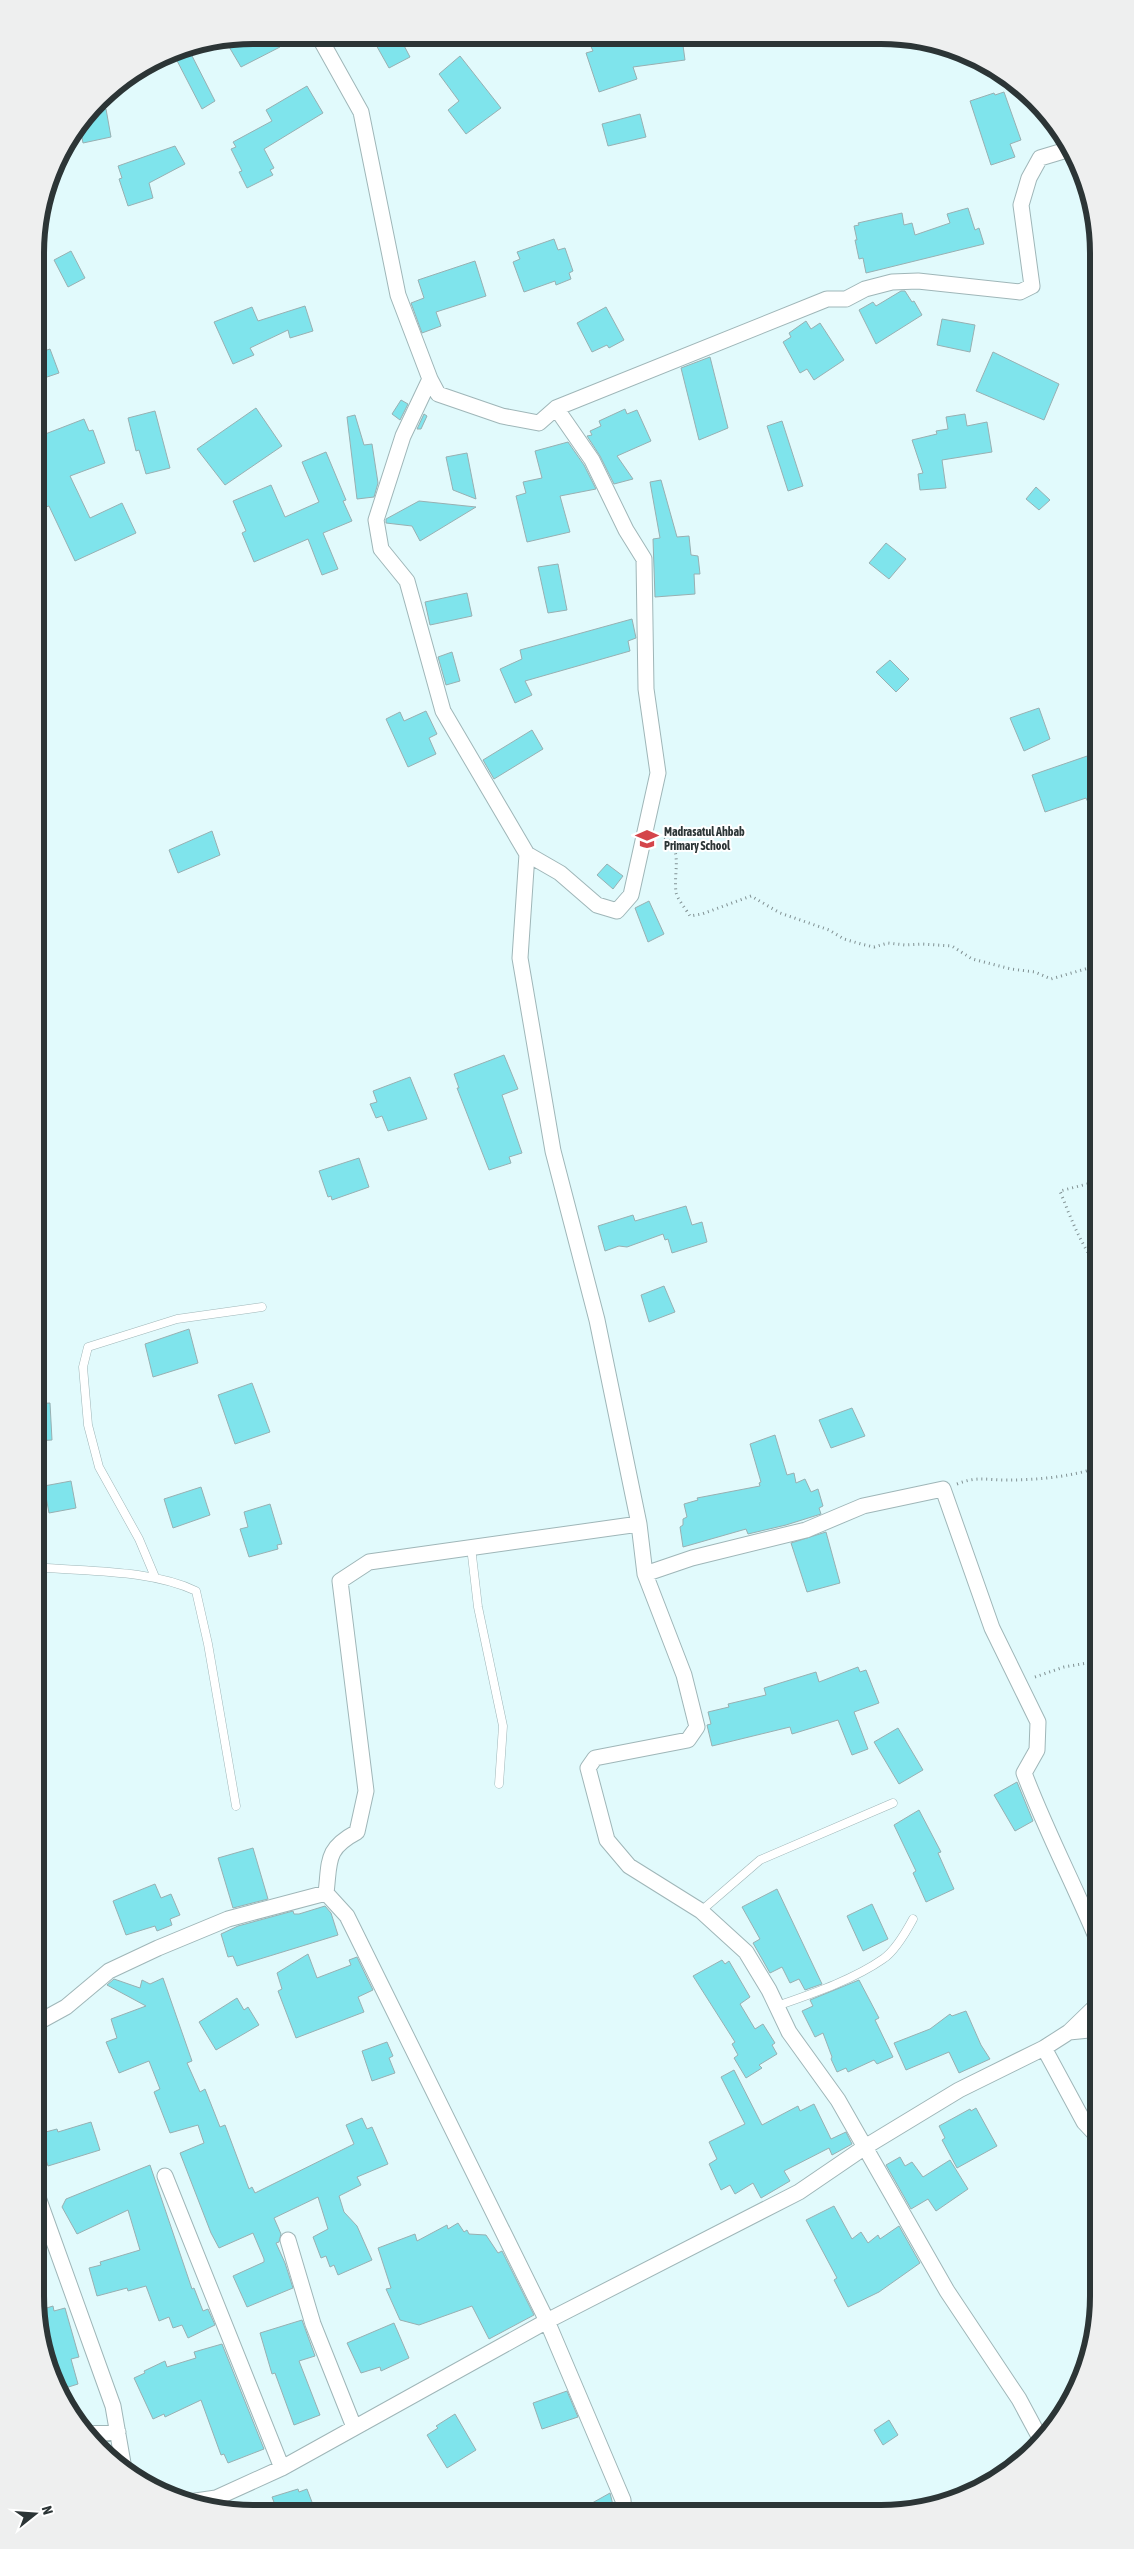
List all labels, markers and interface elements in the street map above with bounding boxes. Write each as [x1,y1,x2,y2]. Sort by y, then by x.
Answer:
place label: Madrasatul Ahbab Primary School [664,825,745,853]
school or university icon: Madrasatul Ahbab Primary School [634,826,660,852]
north arrow [10,2489,60,2539]
text: N [39,2504,56,2516]

